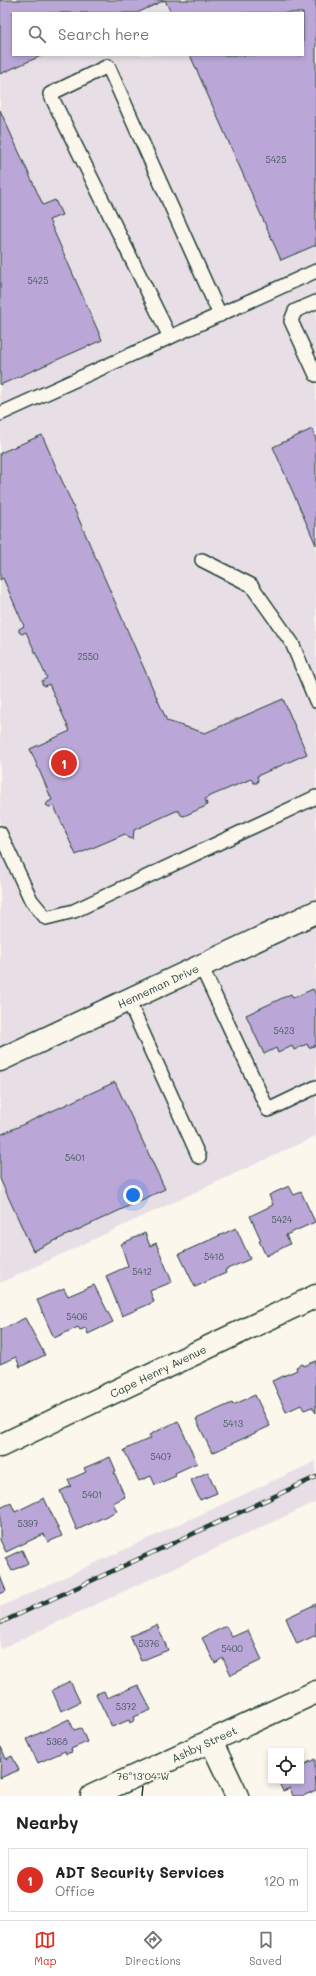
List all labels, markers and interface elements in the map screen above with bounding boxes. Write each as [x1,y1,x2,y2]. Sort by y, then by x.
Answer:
search box [12,12,304,56]
icon: search [26,23,48,45]
text: Search here [58,24,149,44]
house number: 5425 [266,154,286,165]
house number: 5425 [28,275,48,286]
house number: 2550 [77,651,99,662]
pin: 1 [51,748,77,778]
street label: Henneman Drive [115,961,201,1011]
house number: 5423 [274,1025,294,1036]
house number: 5401 [65,1152,85,1163]
your location [123,1185,143,1205]
house number: 5424 [272,1214,293,1225]
house number: 5418 [204,1251,225,1262]
house number: 5412 [132,1266,152,1277]
house number: 5406 [66,1311,88,1322]
street label: Cape Henry Avenue [107,1341,209,1401]
house number: 5413 [223,1418,243,1429]
house number: 5407 [150,1451,172,1462]
house number: 5401 [82,1489,102,1500]
house number: 5397 [18,1518,38,1529]
house number: 5376 [139,1638,159,1649]
house number: 5400 [221,1643,243,1654]
house number: 5372 [116,1701,136,1712]
street label: Ashby Street [169,1722,239,1766]
house number: 5368 [46,1736,68,1747]
map controls [268,1748,304,1784]
button: locate [268,1748,304,1784]
text: 76°13'04"W [117,1769,169,1783]
text: Nearby [16,1811,78,1833]
text: ADT Security Services [55,1862,224,1882]
text: 1 [27,1872,33,1889]
text: 120 m [263,1872,299,1889]
text: Office [55,1882,95,1899]
tab: Map [34,1929,57,1968]
tab: Directions [125,1929,181,1968]
tab: Saved [249,1929,282,1968]

